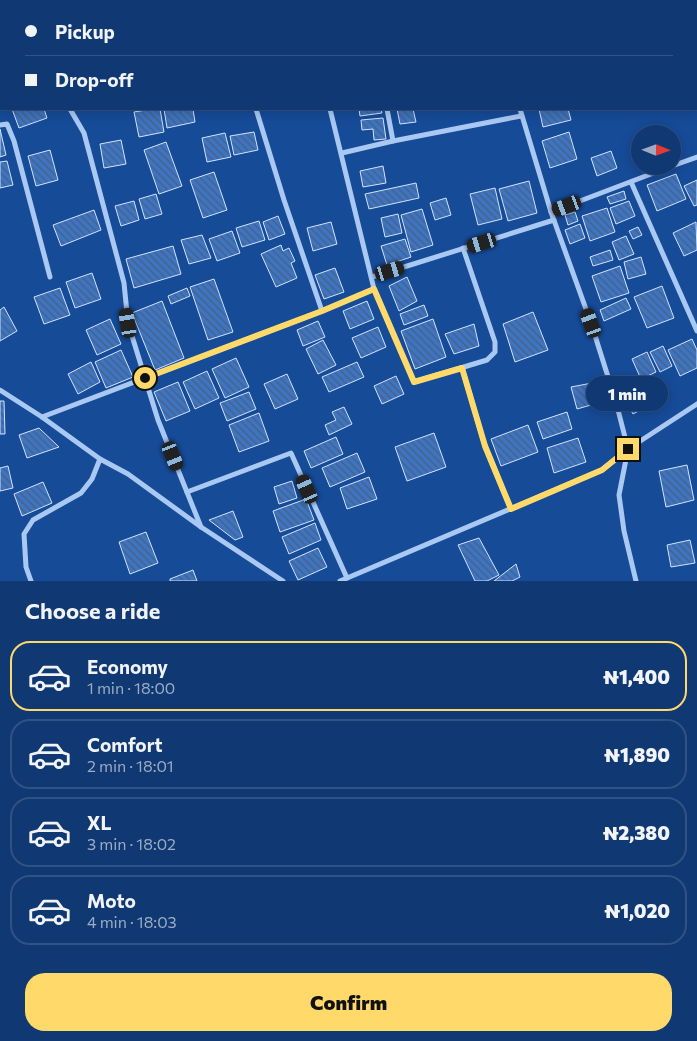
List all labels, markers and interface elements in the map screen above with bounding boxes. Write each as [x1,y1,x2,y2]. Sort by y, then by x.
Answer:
text: Pickup [55,20,115,43]
text: Drop-off [55,68,134,91]
north arrow [631,125,681,175]
map controls [631,125,681,175]
car [550,194,583,218]
car [465,231,498,255]
car [373,259,406,283]
car [578,306,603,340]
car [118,307,137,339]
route start [134,367,156,389]
callout: 1 min [587,376,669,412]
text: 1 min [608,384,646,403]
route end [617,438,639,460]
car [160,439,185,473]
car [294,472,319,506]
text: Choose a ride [25,597,160,624]
icon: car [27,654,72,699]
text: Economy [87,655,168,678]
text: ₦1,400 [603,665,670,688]
text: 1 min · 18:00 [87,678,175,697]
icon: car [27,732,72,777]
text: Comfort [87,733,163,756]
text: ₦1,890 [604,743,670,766]
text: 2 min · 18:01 [87,756,174,775]
icon: car [27,810,72,855]
text: XL [87,811,112,834]
text: ₦2,380 [603,821,670,844]
text: 3 min · 18:02 [87,834,176,853]
icon: car [27,888,72,933]
text: Moto [87,889,136,912]
text: ₦1,020 [604,899,670,922]
text: 4 min · 18:03 [87,912,177,931]
button: Confirm [25,973,672,1031]

